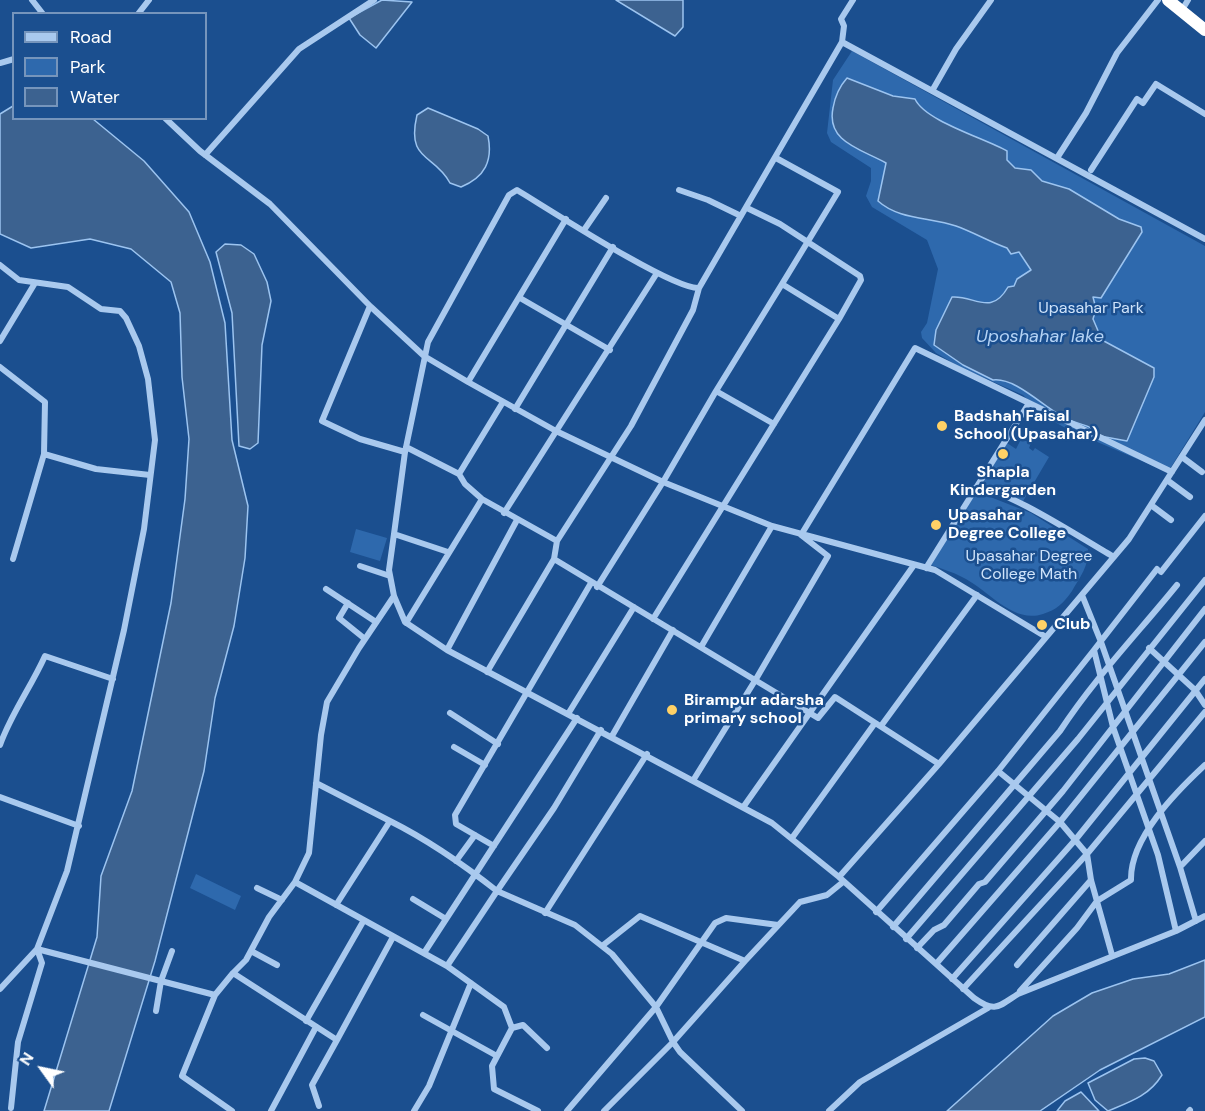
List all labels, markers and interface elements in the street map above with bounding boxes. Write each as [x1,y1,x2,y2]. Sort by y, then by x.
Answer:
legend [12,12,207,120]
text: Road [70,25,112,49]
text: Park [70,55,106,79]
text: Water [70,85,120,109]
park label: Upasahar Park [1038,299,1144,319]
water label: Uposhahar lake [976,326,1104,348]
place label: Badshah Faisal School (Upasahar) [954,407,1098,445]
marker: Badshah Faisal School (Upasahar) [935,419,949,433]
marker: Shapla Kindergarden [996,447,1010,461]
place label: Shapla Kindergarden [950,463,1056,501]
place label: Upasahar Degree College [948,506,1066,544]
marker: Upasahar Degree College [929,518,943,532]
park label: Upasahar Degree College Math [966,547,1092,585]
place label: Club [1054,615,1090,635]
marker: Club [1035,618,1049,632]
place label: Birampur adarsha primary school [684,691,824,729]
marker: Birampur adarsha primary school [665,703,679,717]
north arrow [12,1039,72,1099]
text: N [14,1048,38,1070]

